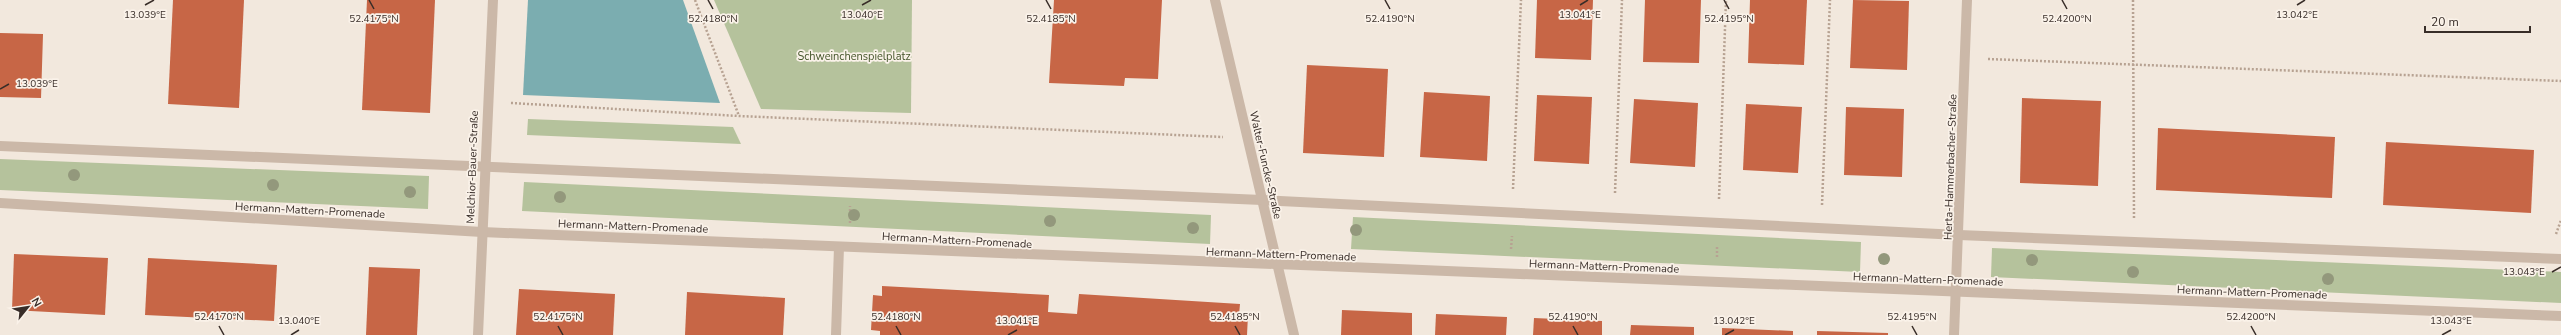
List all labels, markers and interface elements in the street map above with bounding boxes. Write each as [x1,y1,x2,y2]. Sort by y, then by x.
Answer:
text: 13.039°E [124,8,166,22]
text: 13.040°E [841,8,883,22]
text: 13.041°E [1559,8,1601,22]
text: 13.042°E [2276,8,2318,22]
scale bar [2425,8,2530,34]
text: 52.4175°N [349,12,399,26]
text: 52.4180°N [688,12,738,26]
text: 52.4185°N [1026,12,1076,26]
text: 52.4190°N [1365,12,1415,26]
text: 52.4195°N [1704,12,1754,26]
text: 52.4200°N [2042,12,2092,26]
text: 20 m [2431,14,2459,30]
park label: Schweinchenspielplatz [797,49,911,64]
text: 13.039°E [16,77,58,91]
street label: Herta-Hammerbacher-Straße [1940,94,1961,240]
street label: Melchior-Bauer-Straße [463,110,482,224]
street label: Walter-Funcke-Straße [1246,110,1285,221]
street label: Hermann-Mattern-Promenade [234,199,386,222]
street label: Hermann-Mattern-Promenade [558,216,709,237]
street label: Hermann-Mattern-Promenade [881,229,1033,252]
street label: Hermann-Mattern-Promenade [1206,244,1357,265]
street label: Hermann-Mattern-Promenade [1529,256,1680,277]
text: 13.043°E [2503,265,2545,279]
street label: Hermann-Mattern-Promenade [1853,269,2004,290]
street label: Hermann-Mattern-Promenade [2177,282,2328,303]
north arrow [8,287,48,327]
text: N [28,295,45,310]
text: 52.4170°N [194,310,244,324]
text: 52.4175°N [533,310,583,324]
text: 52.4180°N [871,310,921,324]
text: 52.4185°N [1210,310,1260,324]
text: 52.4190°N [1548,310,1598,324]
text: 52.4195°N [1887,310,1937,324]
text: 52.4200°N [2226,310,2276,324]
text: 13.040°E [278,314,320,328]
text: 13.041°E [996,314,1038,328]
text: 13.042°E [1713,314,1755,328]
text: 13.043°E [2430,314,2472,328]

